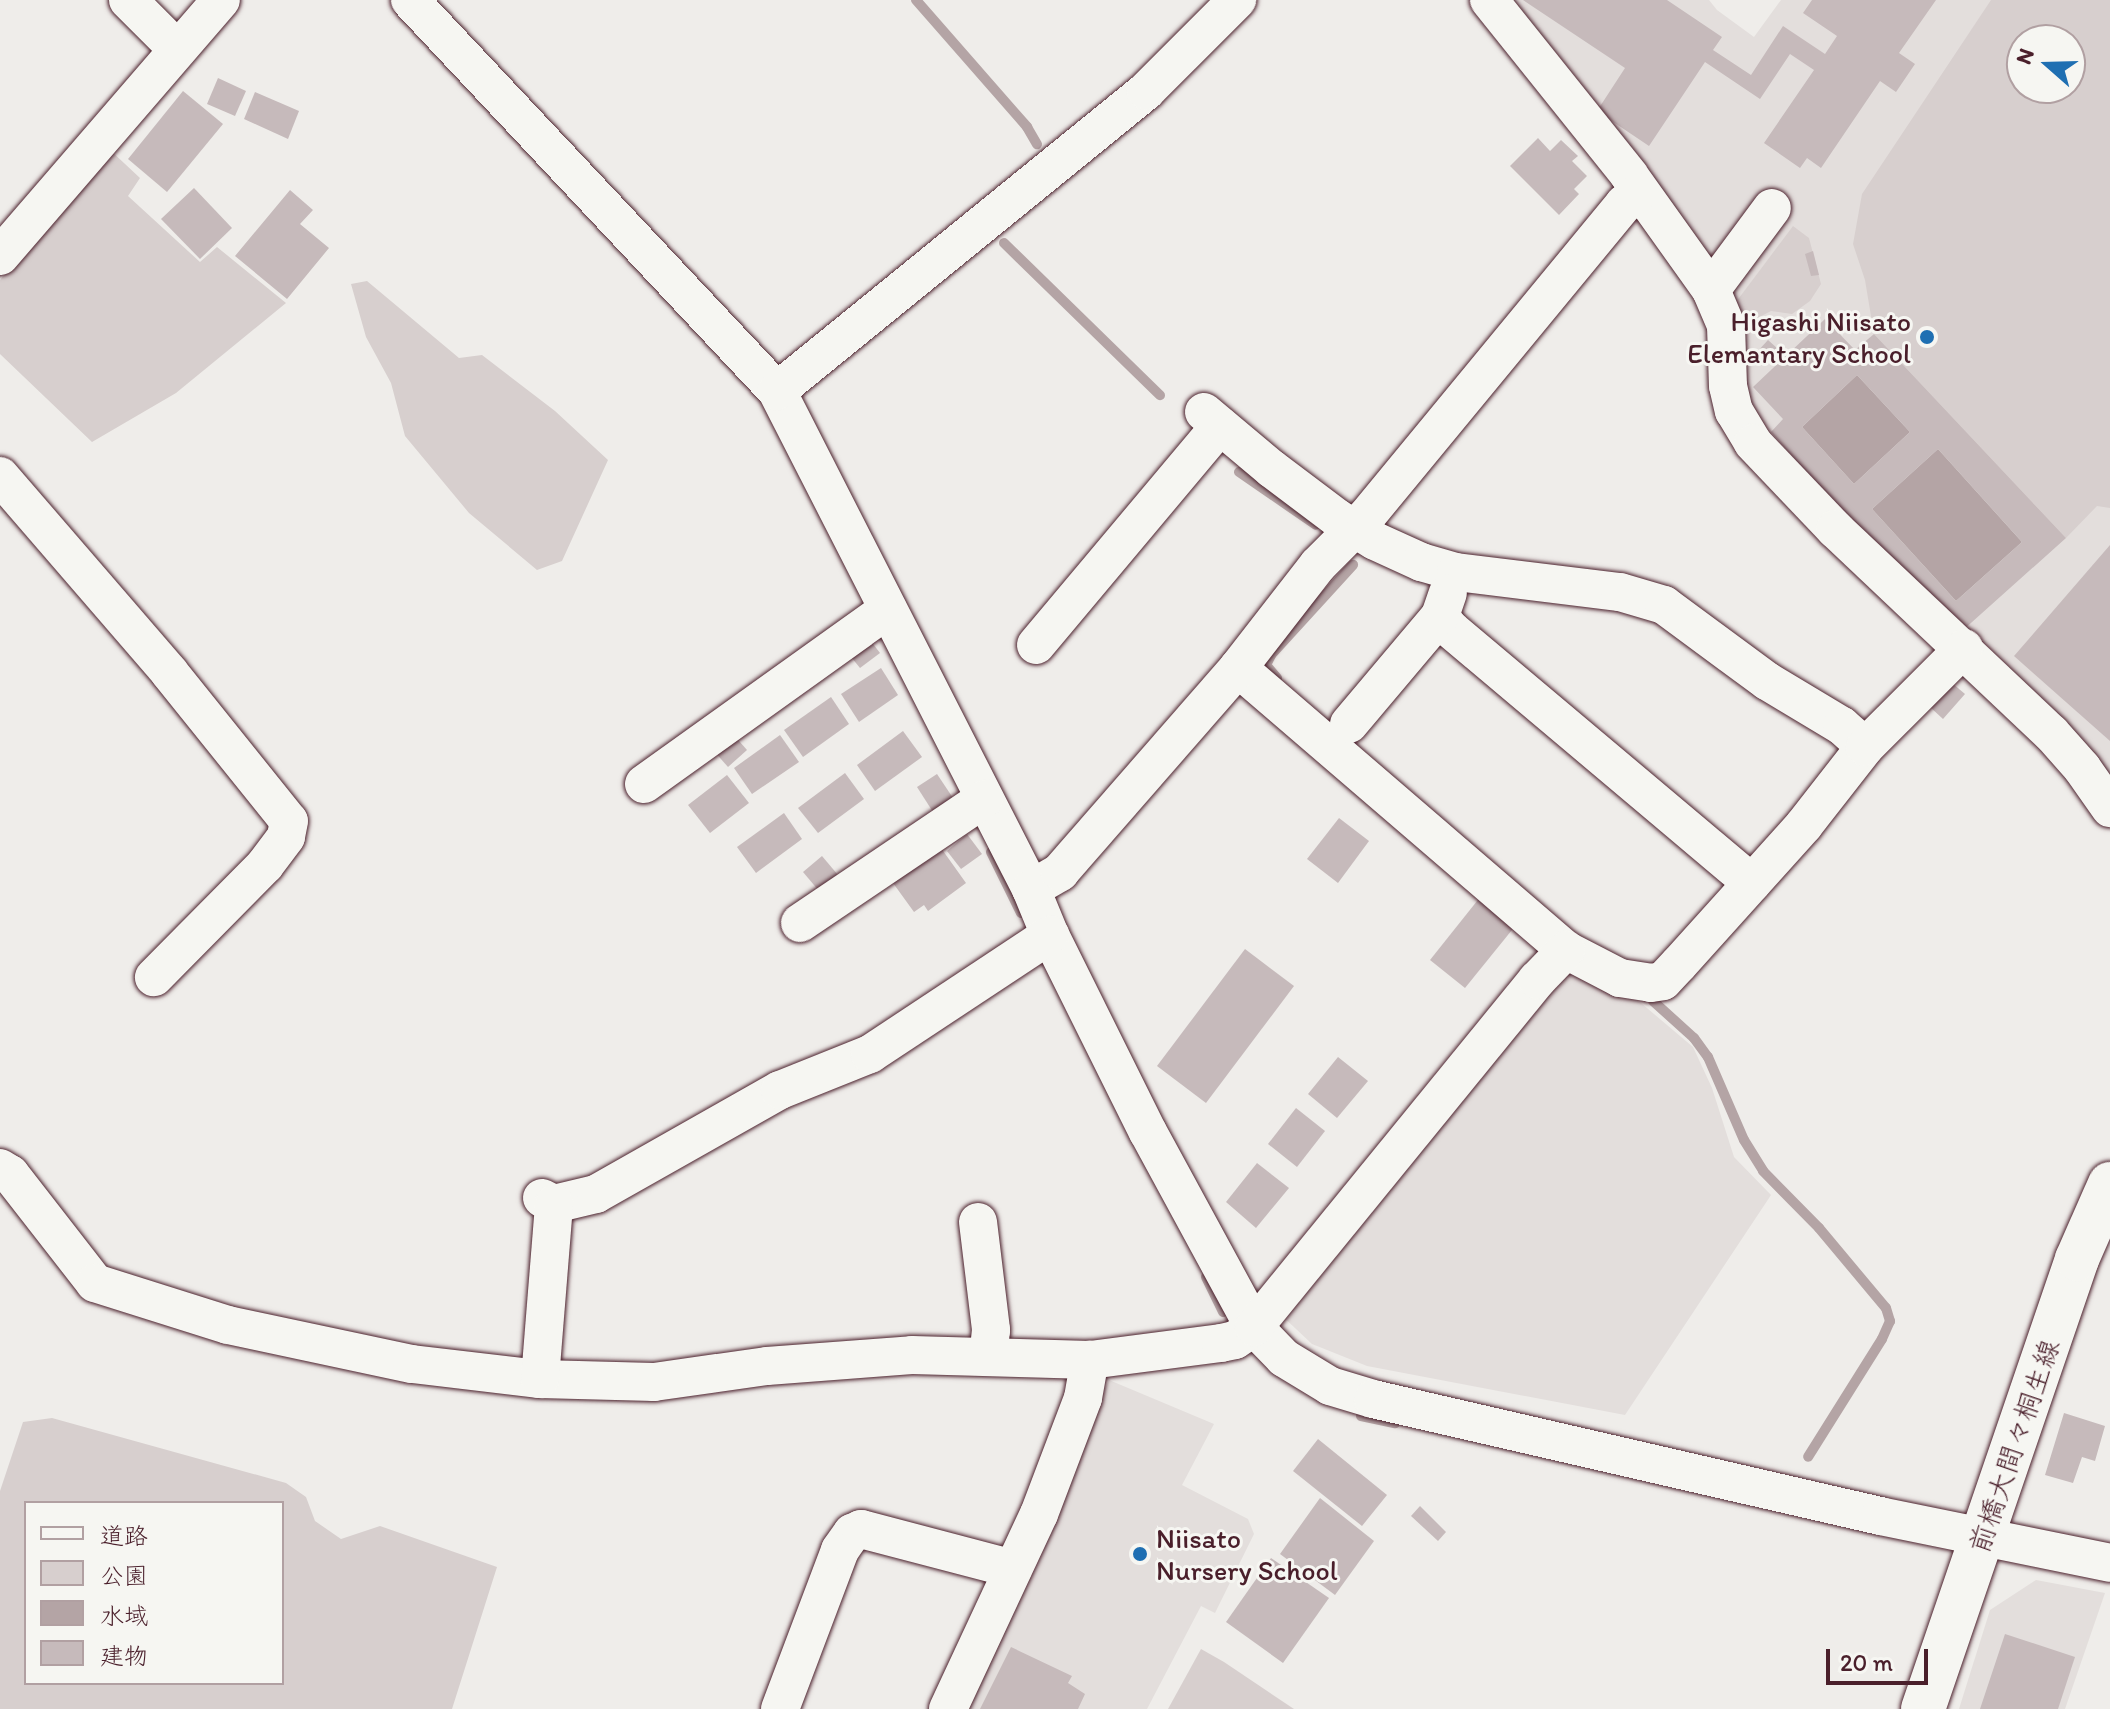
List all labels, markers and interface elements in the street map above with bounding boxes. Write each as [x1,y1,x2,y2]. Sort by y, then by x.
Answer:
north arrow [2006,24,2086,104]
text: N [2010,45,2040,68]
place label: Higashi Niisato Elemantary School [1687,304,1911,370]
marker: Higashi Niisato Elemantary School [1918,328,1936,346]
street label: 前橋大間々桐生線 [1962,1335,2066,1557]
legend [24,1501,284,1685]
text: 道路 [100,1521,148,1550]
place label: Niisato Nursery School [1156,1521,1337,1587]
marker: Niisato Nursery School [1131,1545,1149,1563]
text: 公園 [100,1561,148,1590]
text: 水域 [100,1601,148,1630]
scale bar [1830,1633,1932,1683]
text: 建物 [100,1641,148,1670]
text: 20 m [1840,1648,1893,1677]

